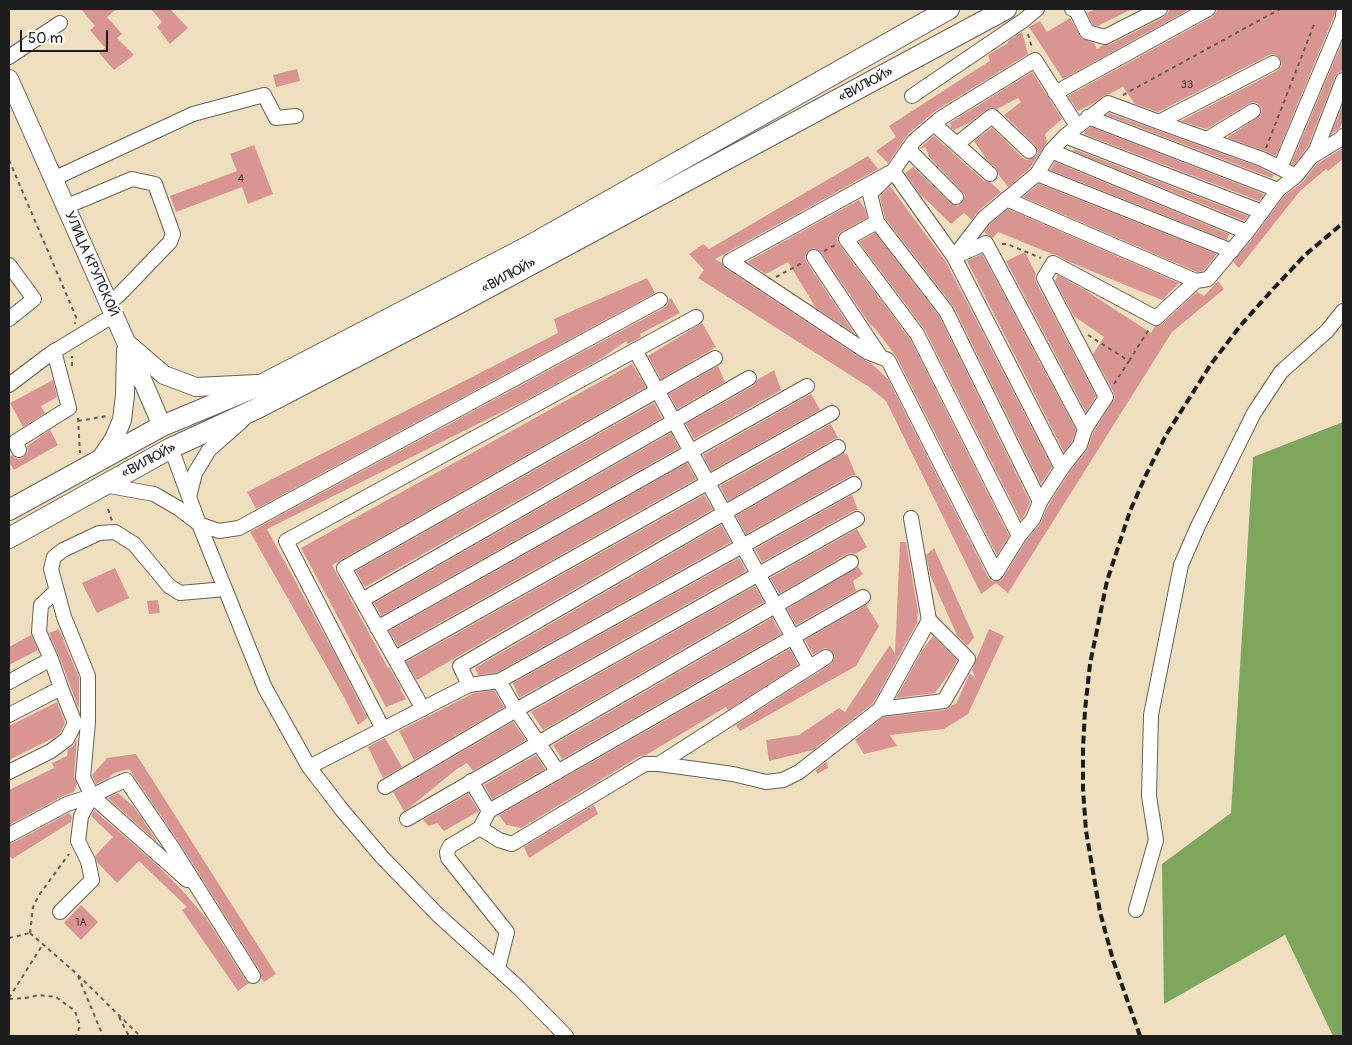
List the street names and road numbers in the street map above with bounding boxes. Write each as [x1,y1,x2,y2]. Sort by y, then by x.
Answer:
street label: «ВИЛЮЙ» [836,64,896,106]
street label: УЛИЦА КРУПСКОЙ [60,209,122,319]
street label: «ВИЛЮЙ» [479,255,539,297]
street label: «ВИЛЮЙ» [119,440,179,482]

